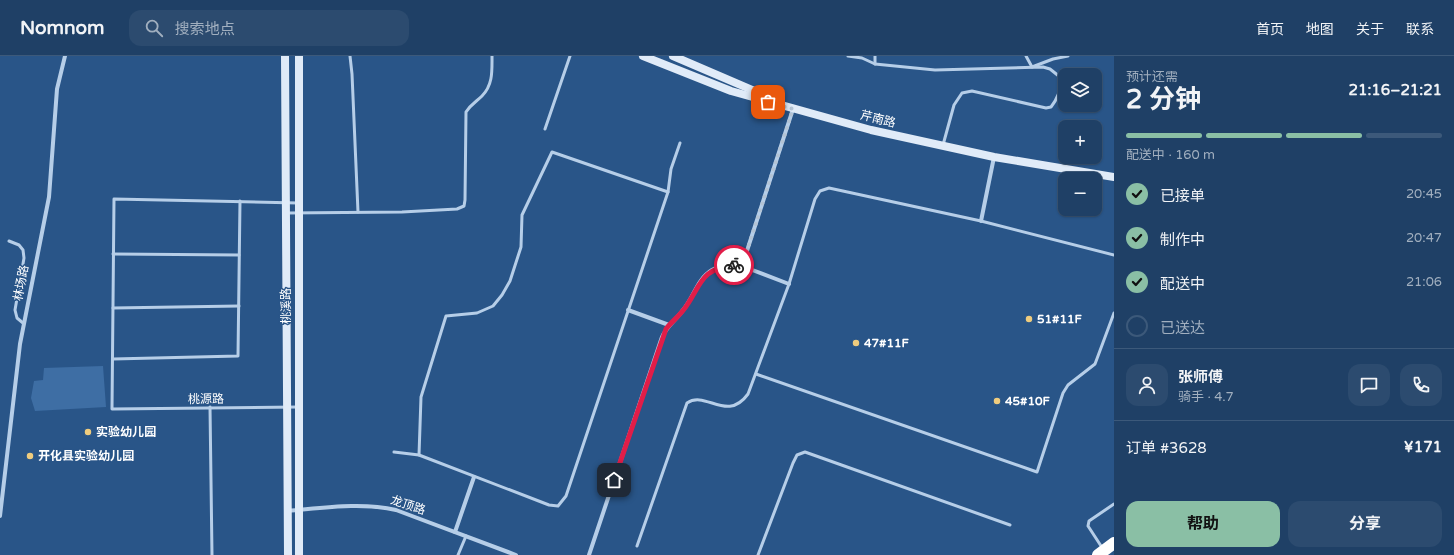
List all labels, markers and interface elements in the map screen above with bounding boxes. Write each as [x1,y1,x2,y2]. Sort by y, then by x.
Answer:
search box [129,10,409,46]
text: Nomnom [20,17,105,39]
icon: search [143,17,165,39]
text: 搜索地点 [175,20,235,38]
text: 首页 [1256,21,1284,38]
text: 地图 [1306,21,1334,38]
text: 关于 [1356,21,1384,38]
text: 联系 [1406,21,1434,38]
map controls [1058,68,1102,216]
button: layers [1058,68,1102,112]
text: 预计还需 [1126,69,1178,85]
text: 21:16–21:21 [1349,81,1442,99]
text: 2 分钟 [1126,84,1201,115]
pin [751,85,785,119]
icon: bag [757,91,779,113]
street label: 芹南路 [859,108,897,130]
button: + [1058,120,1102,164]
text: 配送中 · 160 m [1126,147,1215,163]
button: − [1058,172,1102,216]
icon: check [1126,183,1148,205]
text: 20:45 [1406,186,1442,202]
text: 已接单 [1160,187,1205,205]
icon: check [1126,227,1148,249]
text: 20:47 [1406,230,1442,246]
text: 制作中 [1160,231,1205,249]
courier [714,245,754,285]
icon: bike [723,254,745,276]
street label: 林场路 [11,264,31,302]
icon: check [1126,271,1148,293]
text: 21:06 [1406,274,1442,290]
text: 配送中 [1160,275,1205,293]
street label: 桃溪路 [279,288,293,324]
place label: 51#11F [1037,312,1082,326]
marker: 51#11F [1024,314,1034,324]
text: 已送达 [1160,319,1205,337]
place label: 47#11F [864,336,909,350]
marker: 47#11F [851,338,861,348]
button: person [1126,364,1168,406]
button: chat [1348,364,1390,406]
button: phone [1400,364,1442,406]
text: 张师傅 [1178,368,1223,386]
text: 骑手 · 4.7 [1178,389,1234,405]
street label: 桃源路 [188,392,224,406]
place label: 45#10F [1005,394,1050,408]
marker: 45#10F [992,396,1002,406]
place label: 实验幼儿园 [96,425,156,439]
marker: 实验幼儿园 [83,427,93,437]
text: ¥171 [1404,438,1442,456]
text: 订单 #3628 [1126,439,1207,457]
place label: 开化县实验幼儿园 [38,449,134,463]
marker: 开化县实验幼儿园 [25,451,35,461]
pin [597,463,631,497]
icon: home [603,469,625,491]
street label: 龙顶路 [389,493,427,517]
button: 帮助 [1126,501,1280,547]
button: 分享 [1288,501,1442,547]

